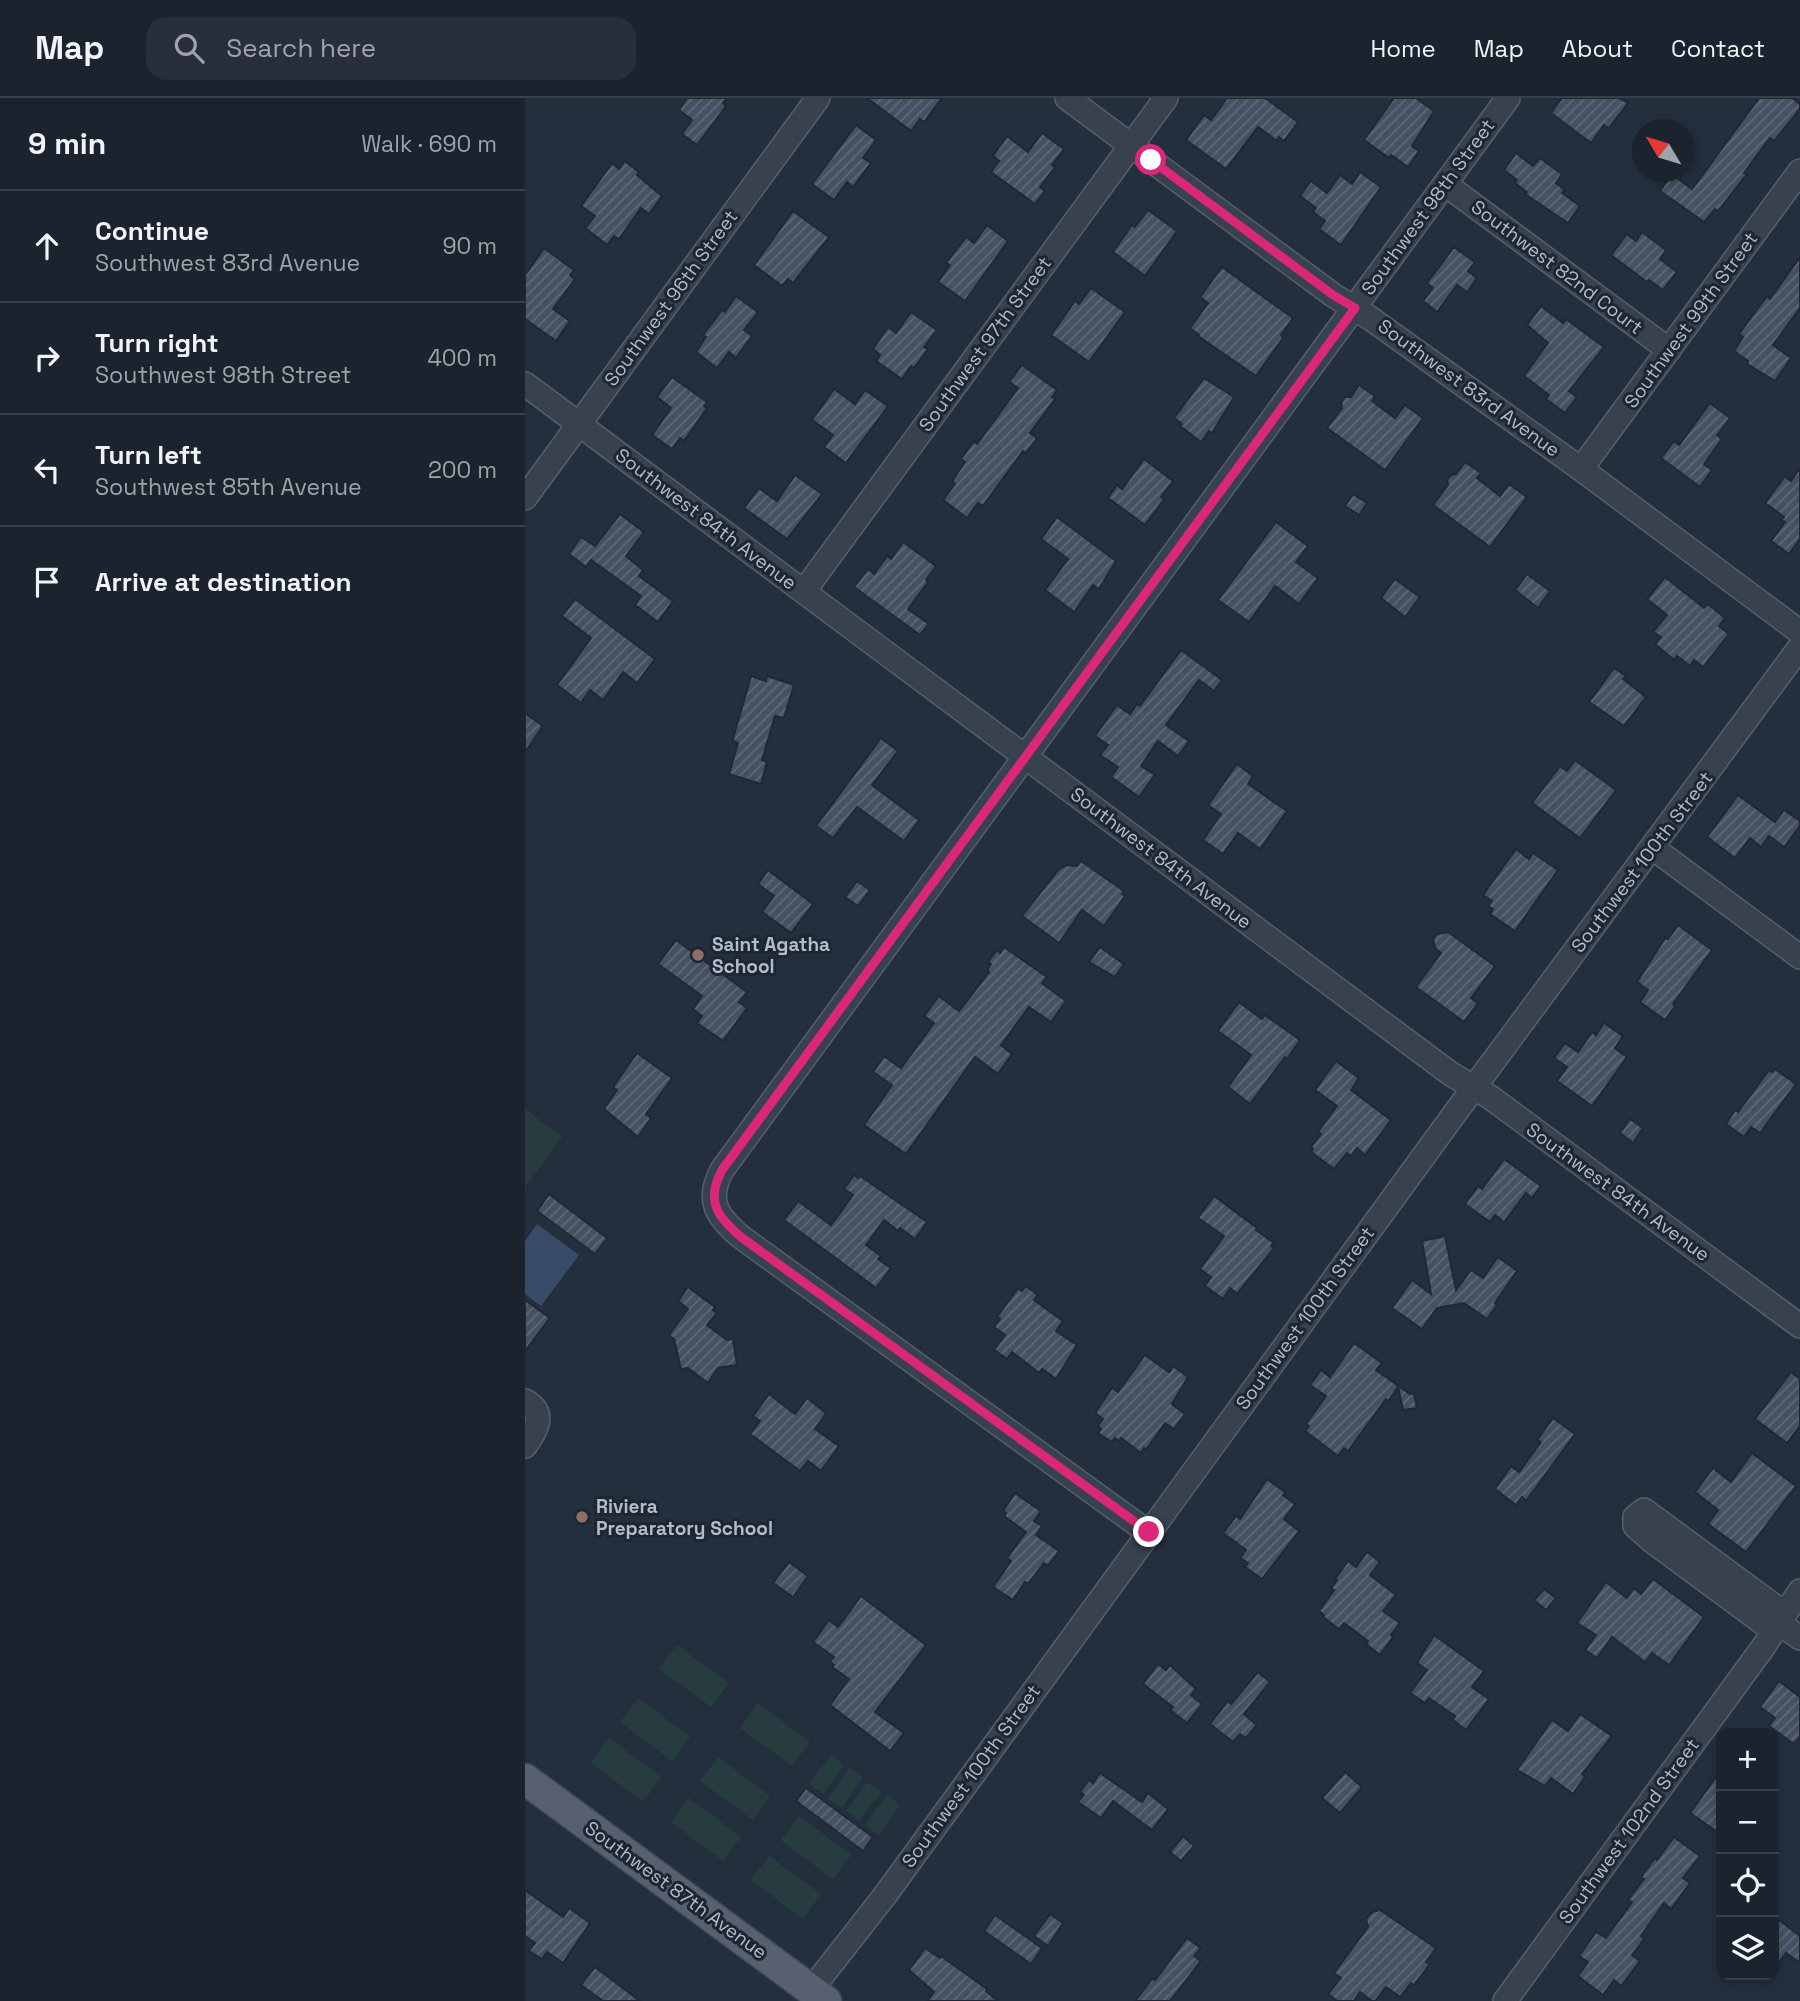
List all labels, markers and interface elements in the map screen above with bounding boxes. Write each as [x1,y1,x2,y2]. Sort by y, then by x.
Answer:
search box [146,17,636,80]
text: Map [35,27,104,69]
icon: search [170,29,208,67]
text: Search here [226,31,376,65]
text: Home [1370,33,1436,64]
text: Map [1474,33,1524,64]
text: About [1562,33,1633,64]
text: Contact [1671,33,1765,64]
street label: Southwest 98th Street [1356,114,1500,300]
north arrow [1632,119,1695,182]
text: 9 min [28,124,106,163]
text: Walk · 690 m [361,129,497,159]
route start [1135,144,1166,175]
street label: Southwest 82nd Court [1466,194,1648,340]
street label: Southwest 96th Street [599,205,743,391]
text: Continue [95,214,209,248]
icon: ahead [28,227,66,265]
street label: Southwest 99th Street [1619,227,1763,413]
text: 90 m [442,231,497,261]
text: Southwest 83rd Avenue [95,248,360,278]
street label: Southwest 97th Street [913,252,1057,436]
street label: Southwest 83rd Avenue [1373,313,1565,463]
text: Turn right [95,326,219,360]
icon: right [28,339,66,377]
text: 400 m [427,343,497,373]
text: Southwest 98th Street [95,360,351,390]
text: Turn left [95,438,202,472]
street label: Southwest 84th Avenue [610,443,802,595]
icon: left [28,451,66,489]
text: 200 m [428,455,497,485]
text: Southwest 85th Avenue [95,472,362,502]
icon: arrive [28,563,66,601]
text: Arrive at destination [95,565,352,599]
street label: Southwest 100th Street [1566,766,1718,958]
street label: Southwest 84th Avenue [1065,782,1257,934]
place label: Saint Agatha School [712,932,830,979]
marker: Saint Agatha School [690,947,706,963]
street label: Southwest 84th Avenue [1521,1117,1715,1267]
street label: Southwest 100th Street [1230,1221,1380,1415]
place label: Riviera Preparatory School [596,1494,773,1541]
marker: Riviera Preparatory School [574,1509,590,1525]
route end [1133,1516,1164,1547]
street label: Southwest 100th Street [896,1679,1046,1873]
map controls [1716,1728,1779,1980]
button: + [1716,1728,1779,1791]
street label: Southwest 102nd Street [1553,1733,1705,1929]
button: − [1716,1791,1779,1854]
street label: Southwest 87th Avenue [580,1815,772,1965]
button: locate [1716,1854,1779,1917]
button: layers [1716,1917,1779,1980]

